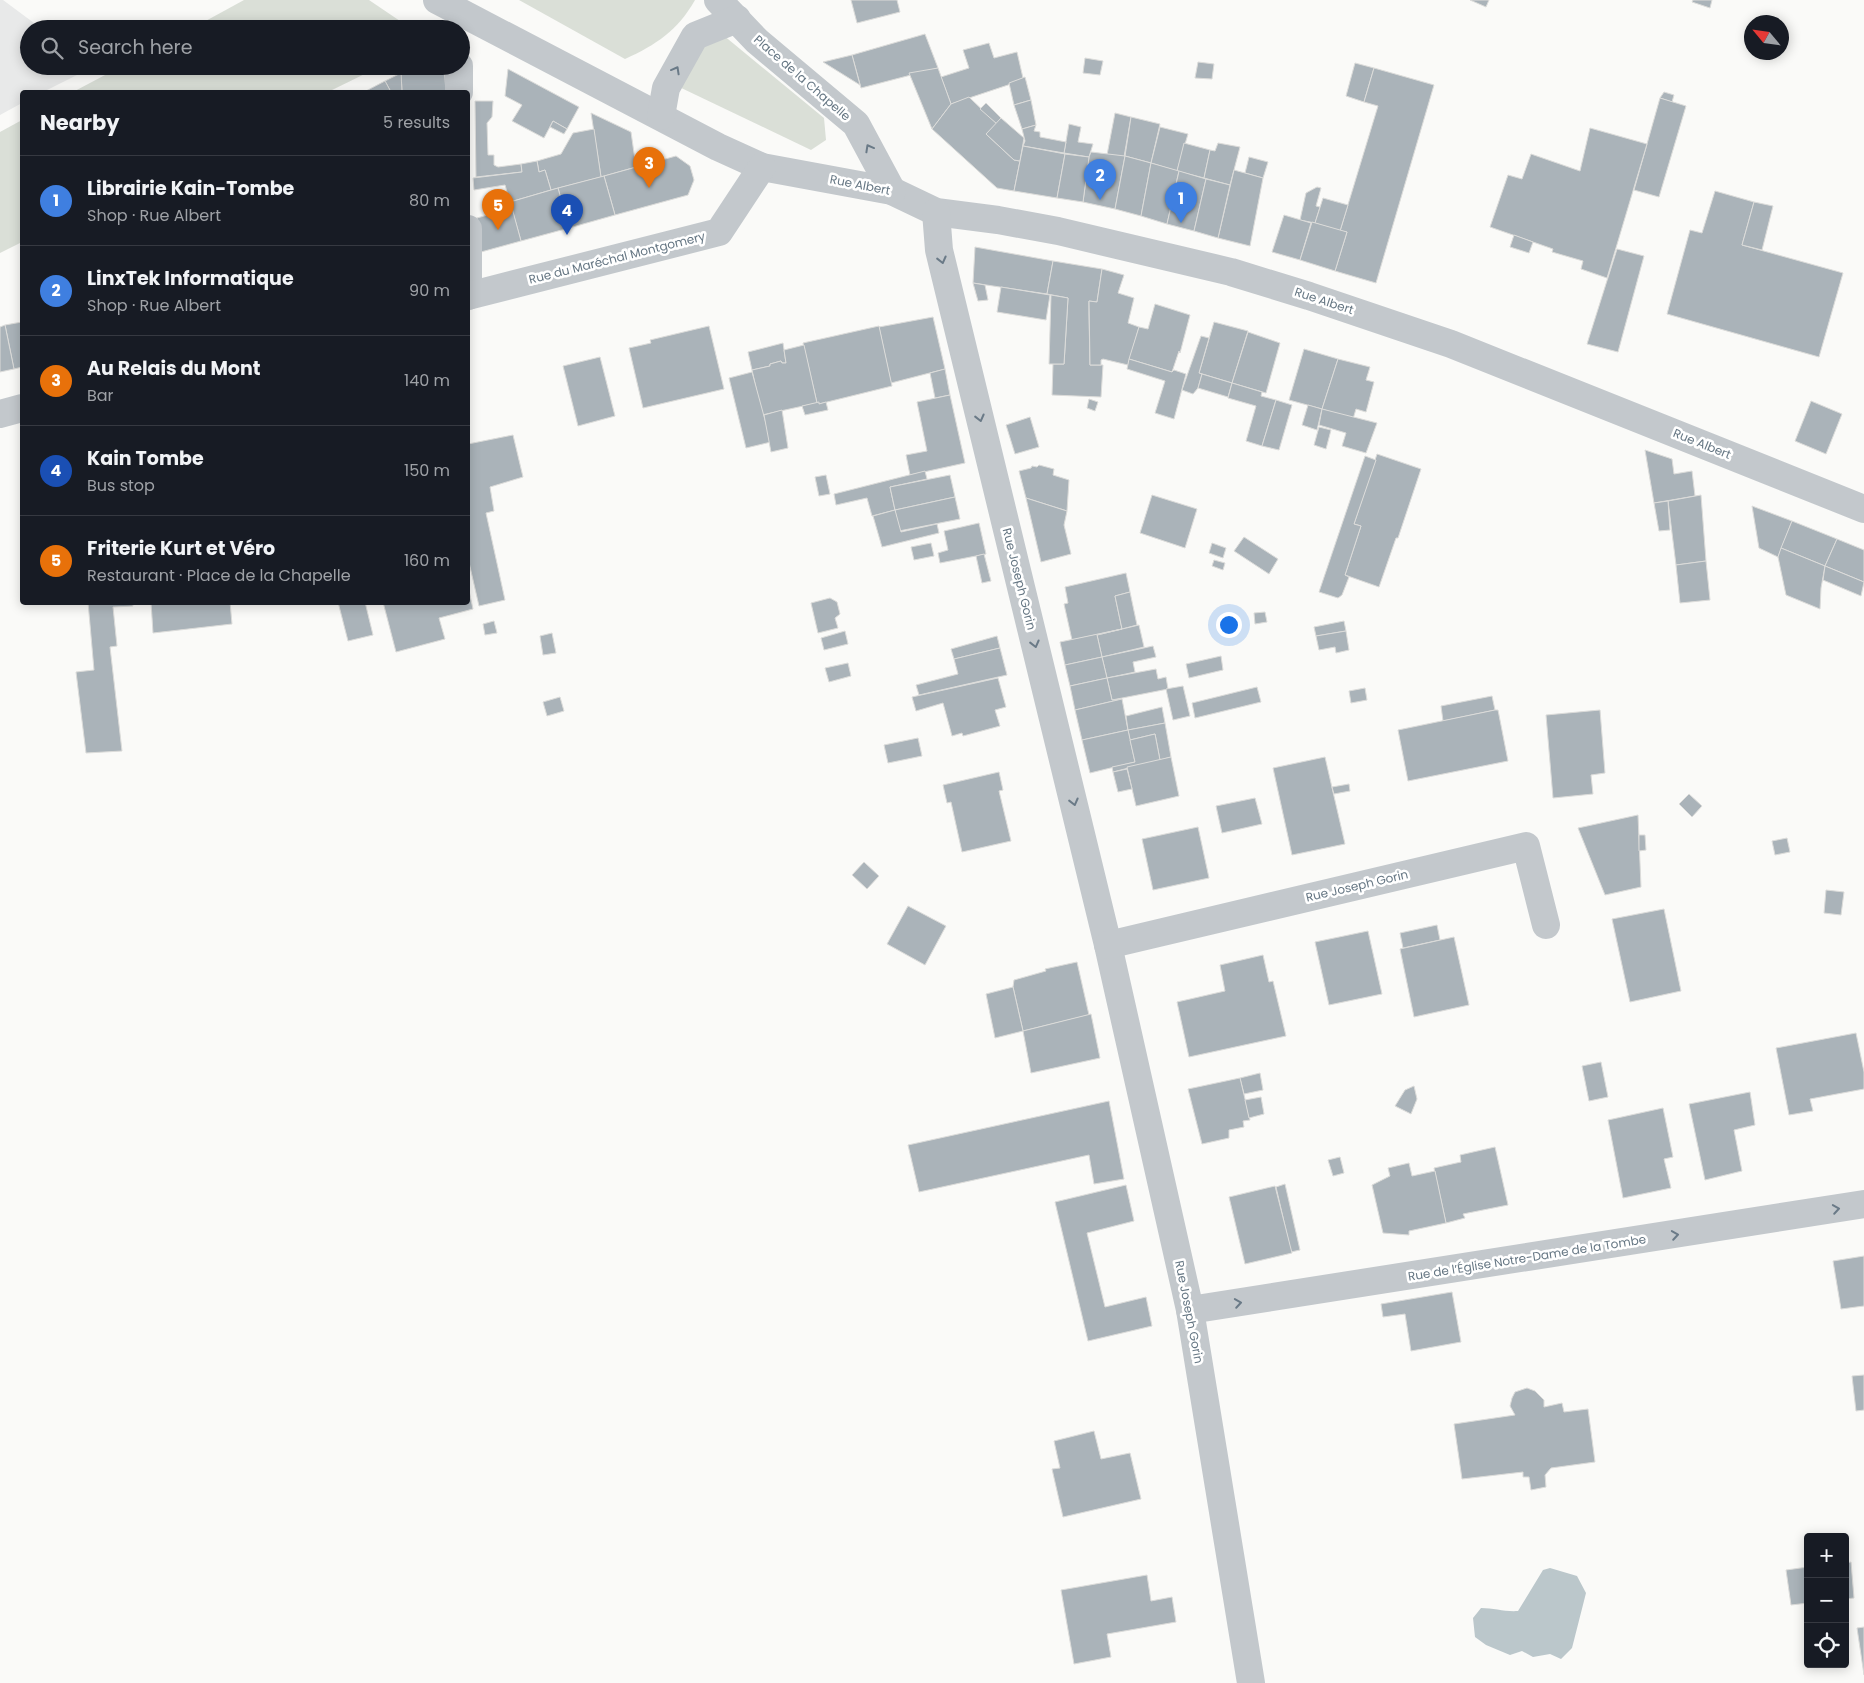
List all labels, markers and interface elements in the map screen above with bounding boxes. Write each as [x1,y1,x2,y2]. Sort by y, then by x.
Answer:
north arrow [1744,15,1789,60]
search box [20,20,470,75]
street label: Place de la Chapelle [750,31,854,124]
icon: search [38,34,66,62]
text: Search here [78,34,192,61]
one-way arrow [669,66,679,75]
text: Nearby [40,108,120,137]
text: 5 results [383,111,450,134]
one-way arrow [865,144,875,153]
pin: 3 [633,147,665,188]
pin: 2 [1084,159,1116,200]
street label: Rue Albert [829,170,892,199]
text: Librairie Kain-Tombe [87,175,294,202]
pin: 1 [1165,182,1197,223]
text: 1 [53,189,59,212]
text: 80 m [409,189,450,212]
pin: 5 [482,189,514,230]
pin: 4 [551,194,583,235]
text: Shop · Rue Albert [87,204,221,227]
street label: Rue du Maréchal Montgomery [527,227,707,288]
one-way arrow [936,256,947,265]
text: LinxTek Informatique [87,265,294,292]
text: 2 [51,279,61,302]
text: 90 m [409,279,450,302]
street label: Rue Albert [1292,283,1356,318]
text: Shop · Rue Albert [87,294,221,317]
text: Au Relais du Mont [87,355,260,382]
text: 3 [51,369,61,392]
text: 140 m [404,369,450,392]
text: Bar [87,384,114,407]
one-way arrow [974,414,985,423]
street label: Rue Albert [1671,424,1734,463]
text: Kain Tombe [87,445,204,472]
text: 4 [51,459,61,482]
text: 150 m [404,459,450,482]
text: Bus stop [87,474,155,497]
street label: Rue Joseph Gorin [999,526,1040,632]
text: Friterie Kurt et Véro [87,535,275,562]
text: 5 [51,549,61,572]
text: 160 m [404,549,450,572]
text: Restaurant · Place de la Chapelle [87,564,351,587]
your location [1216,612,1242,638]
one-way arrow [1029,640,1040,649]
one-way arrow [1068,798,1078,806]
street label: Rue Joseph Gorin [1304,865,1410,906]
one-way arrow [1832,1204,1840,1215]
street label: Rue de l’Église Notre-Dame de la Tombe [1407,1230,1647,1285]
one-way arrow [1672,1230,1680,1241]
street label: Rue Joseph Gorin [1171,1259,1208,1365]
one-way arrow [1234,1298,1242,1309]
map controls [1804,1533,1849,1668]
button: + [1804,1533,1849,1578]
button: − [1804,1578,1849,1623]
button: locate [1804,1623,1849,1668]

